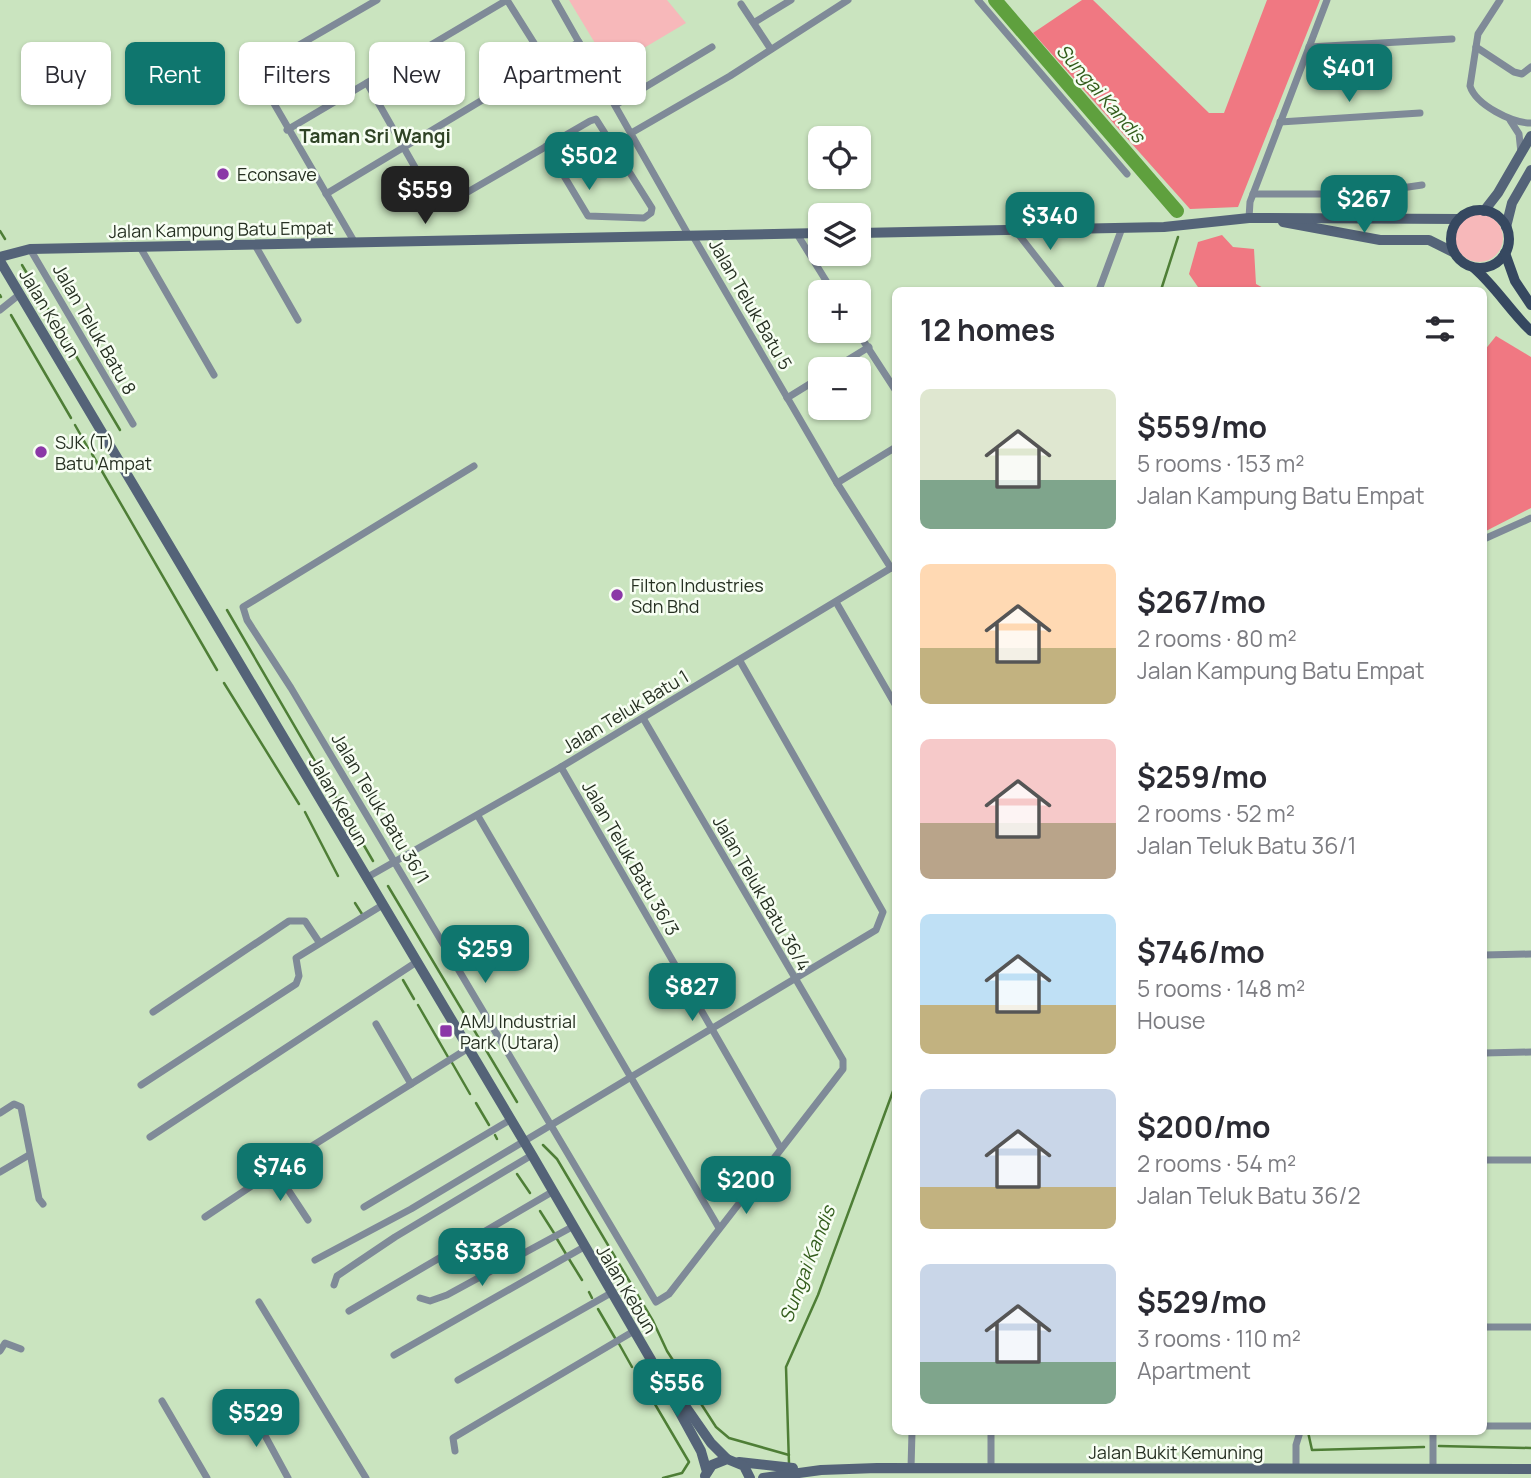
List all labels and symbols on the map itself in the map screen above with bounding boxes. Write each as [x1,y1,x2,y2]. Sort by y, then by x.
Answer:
water label: Sungai Kandis [1051,38,1152,149]
pin: $401 [1308,44,1390,104]
district label: Taman Sri Wangi [299,123,451,149]
pin: $502 [548,132,630,192]
place label: Econsave [237,162,317,186]
marker: Econsave [215,166,231,182]
pin: $559 [384,166,466,226]
pin: $267 [1323,176,1405,235]
pin: $340 [1009,192,1091,252]
street label: Jalan Kampung Batu Empat [108,215,334,243]
street label: Jalan Teluk Batu 5 [704,234,798,374]
street label: Jalan Teluk Batu 8 [48,259,142,399]
street label: Jalan Kebun [14,264,86,362]
place label: SJK (T) Batu Ampat [55,430,152,475]
marker: SJK (T) Batu Ampat [33,444,49,460]
place label: Filton Industries Sdn Bhd [631,573,764,618]
marker: Filton Industries Sdn Bhd [609,587,625,603]
street label: Jalan Teluk Batu 1 [557,664,693,758]
street label: Jalan Teluk Batu 36/1 [326,728,436,888]
street label: Jalan Kebun [304,752,374,850]
street label: Jalan Teluk Batu 36/3 [577,776,685,940]
street label: Jalan Teluk Batu 36/4 [708,811,816,975]
pin: $259 [444,926,526,985]
pin: $827 [651,964,733,1023]
place label: AMJ Industrial Park (Utara) [460,1009,576,1054]
marker: AMJ Industrial Park (Utara) [438,1023,454,1039]
pin: $746 [239,1144,321,1203]
pin: $200 [705,1156,787,1216]
water label: Sungai Kandis [773,1200,842,1326]
pin: $358 [441,1228,523,1288]
street label: Jalan Kebun [591,1240,663,1338]
pin: $556 [636,1360,718,1419]
pin: $529 [215,1390,297,1449]
street label: Jalan Bukit Kemuning [1089,1440,1263,1464]

